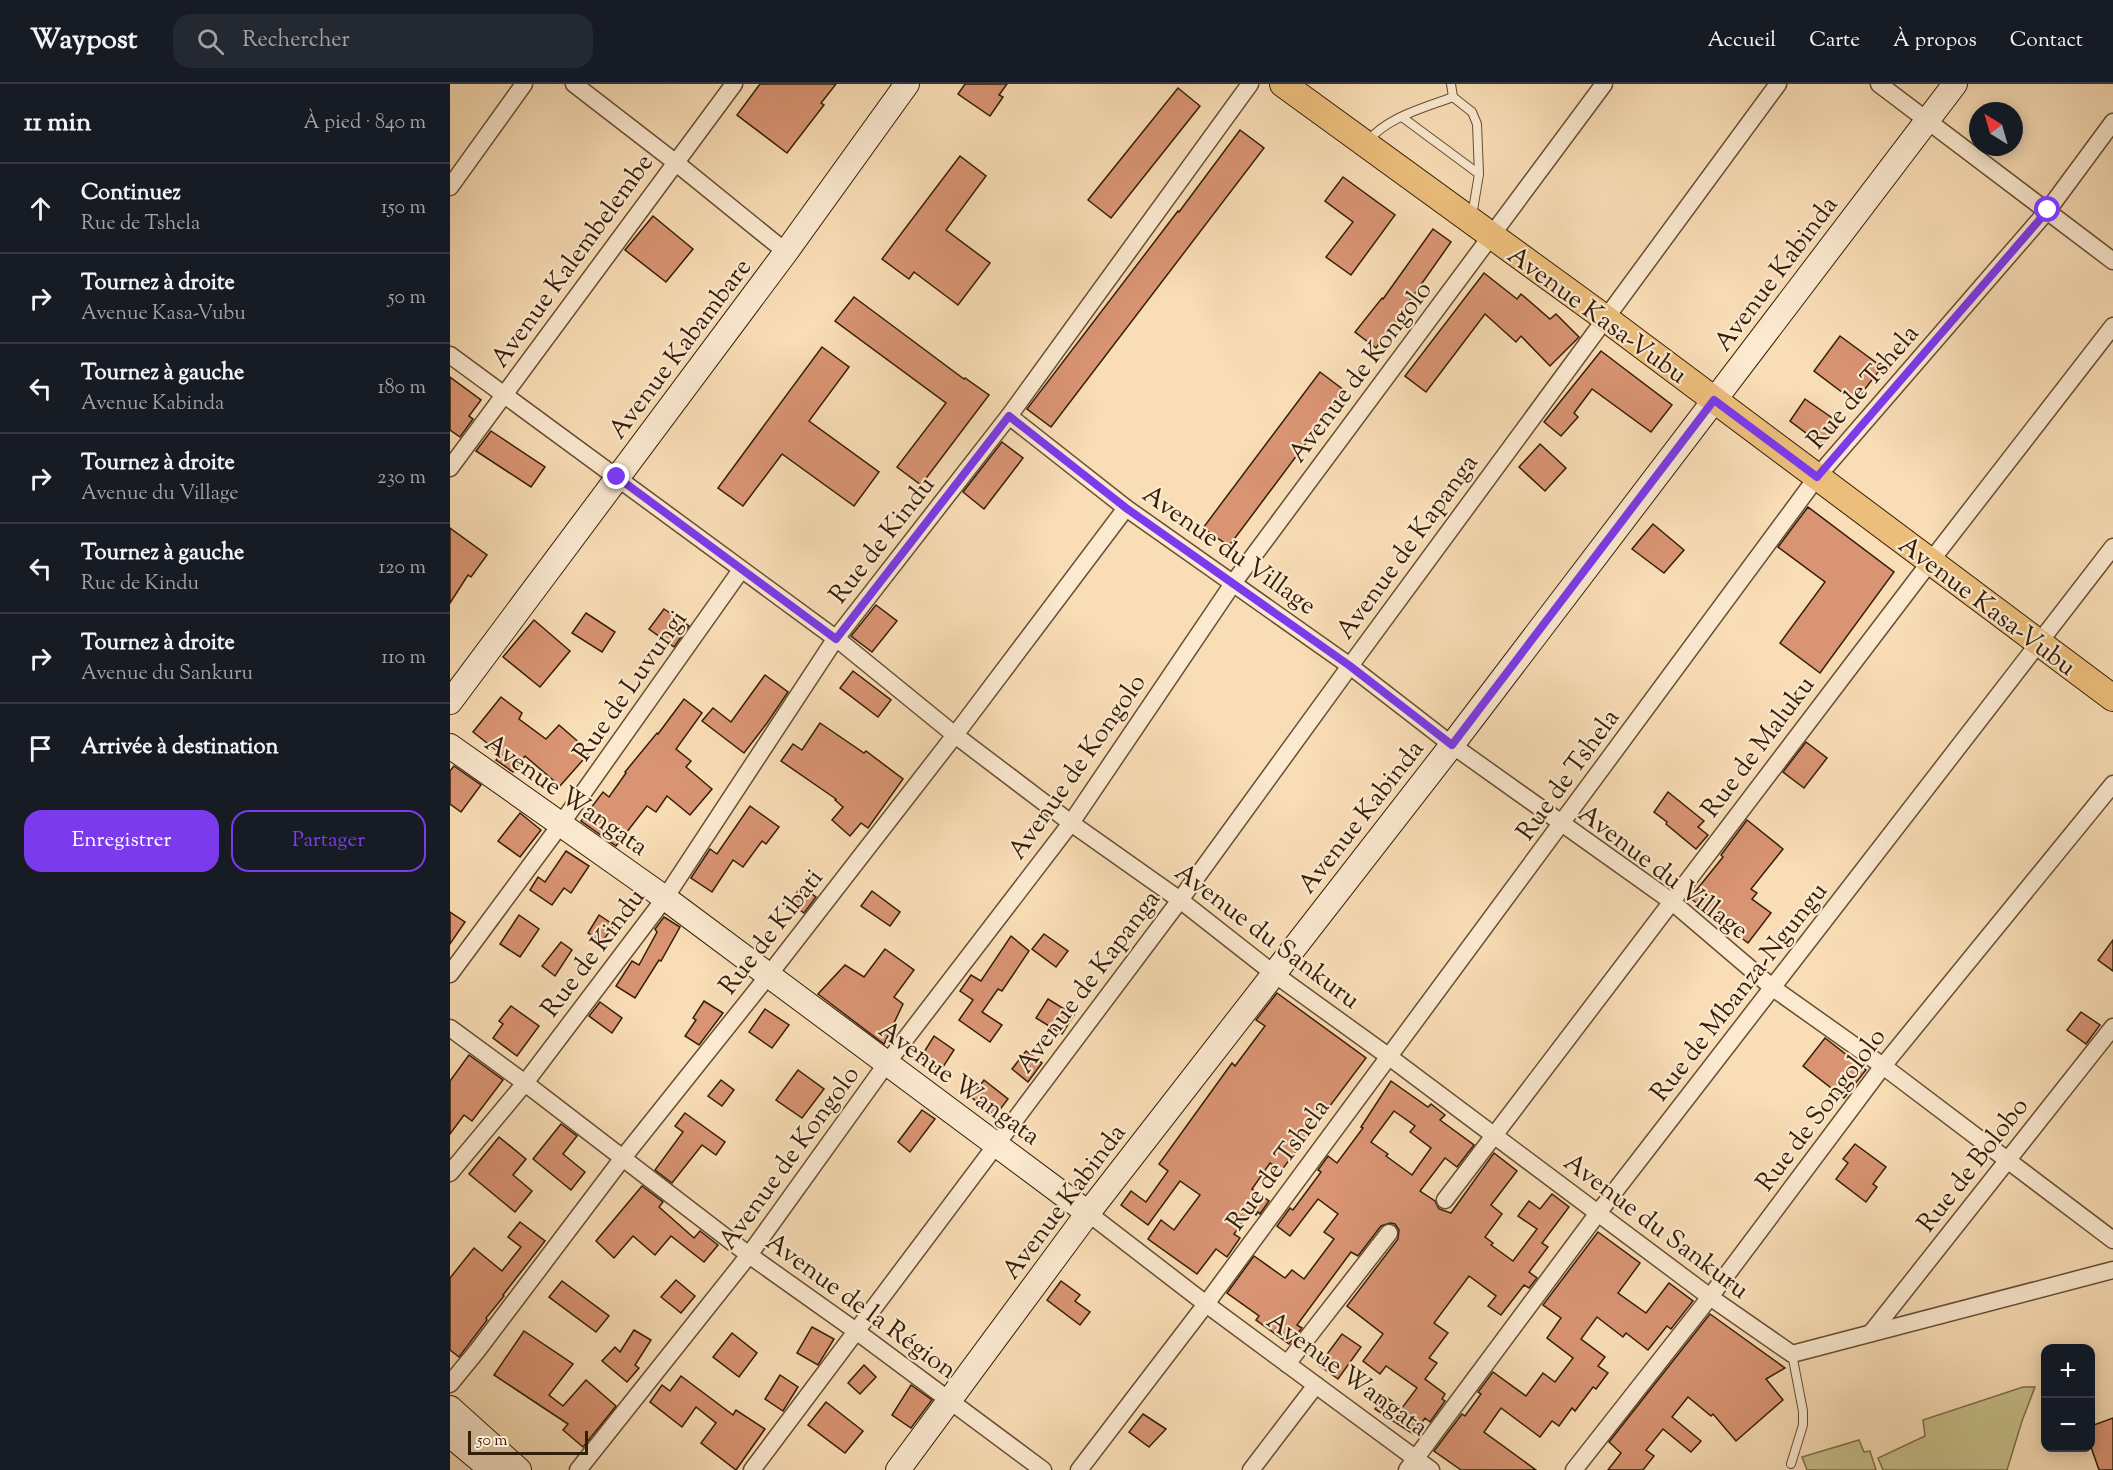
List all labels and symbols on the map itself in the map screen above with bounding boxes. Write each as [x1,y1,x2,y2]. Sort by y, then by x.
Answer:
north arrow [1969,102,2023,156]
street label: Avenue Kalembelembe [483,147,663,376]
street label: Avenue Kabinda [1706,189,1848,360]
route start [2034,196,2060,222]
street label: Avenue Kasa-Vubu [1499,238,1694,394]
street label: Avenue Kabambare [601,251,761,448]
street label: Avenue de Kongolo [1280,274,1442,471]
street label: Rue de Tshela [1799,317,1929,458]
street label: Avenue de Kapanga [1328,447,1488,648]
route end [603,463,629,489]
street label: Rue de Kindu [821,469,945,612]
street label: Avenue du Village [1134,477,1323,625]
street label: Avenue Kasa-Vubu [1890,528,2083,686]
street label: Rue de Luvungi [565,603,697,770]
street label: Avenue de Kongolo [1000,667,1156,868]
street label: Rue de Maluku [1693,669,1825,826]
street label: Rue de Tshela [1508,702,1630,849]
street label: Avenue Wangata [476,726,655,866]
street label: Avenue Kabinda [1290,733,1434,902]
street label: Avenue du Village [1570,797,1755,949]
street label: Avenue du Sankuru [1166,855,1367,1019]
street label: Rue de Kibati [711,862,833,1003]
street label: Rue de Mbanza-Ngungu [1643,875,1837,1110]
street label: Rue de Kindu [533,881,655,1026]
street label: Avenue de Kapanga [1008,883,1170,1082]
street label: Avenue Wangata [870,1013,1047,1155]
street label: Rue de Songololo [1748,1021,1896,1200]
street label: Avenue de Kongolo [711,1059,869,1258]
street label: Rue de Bolobo [1909,1090,2039,1241]
street label: Rue de Tshela [1218,1092,1340,1239]
street label: Avenue Kabinda [994,1117,1136,1288]
street label: Avenue du Sankuru [1555,1145,1756,1309]
street label: Avenue de la Région [757,1225,964,1389]
street label: Avenue Wangata [1258,1304,1435,1446]
scale bar [468,1428,588,1456]

